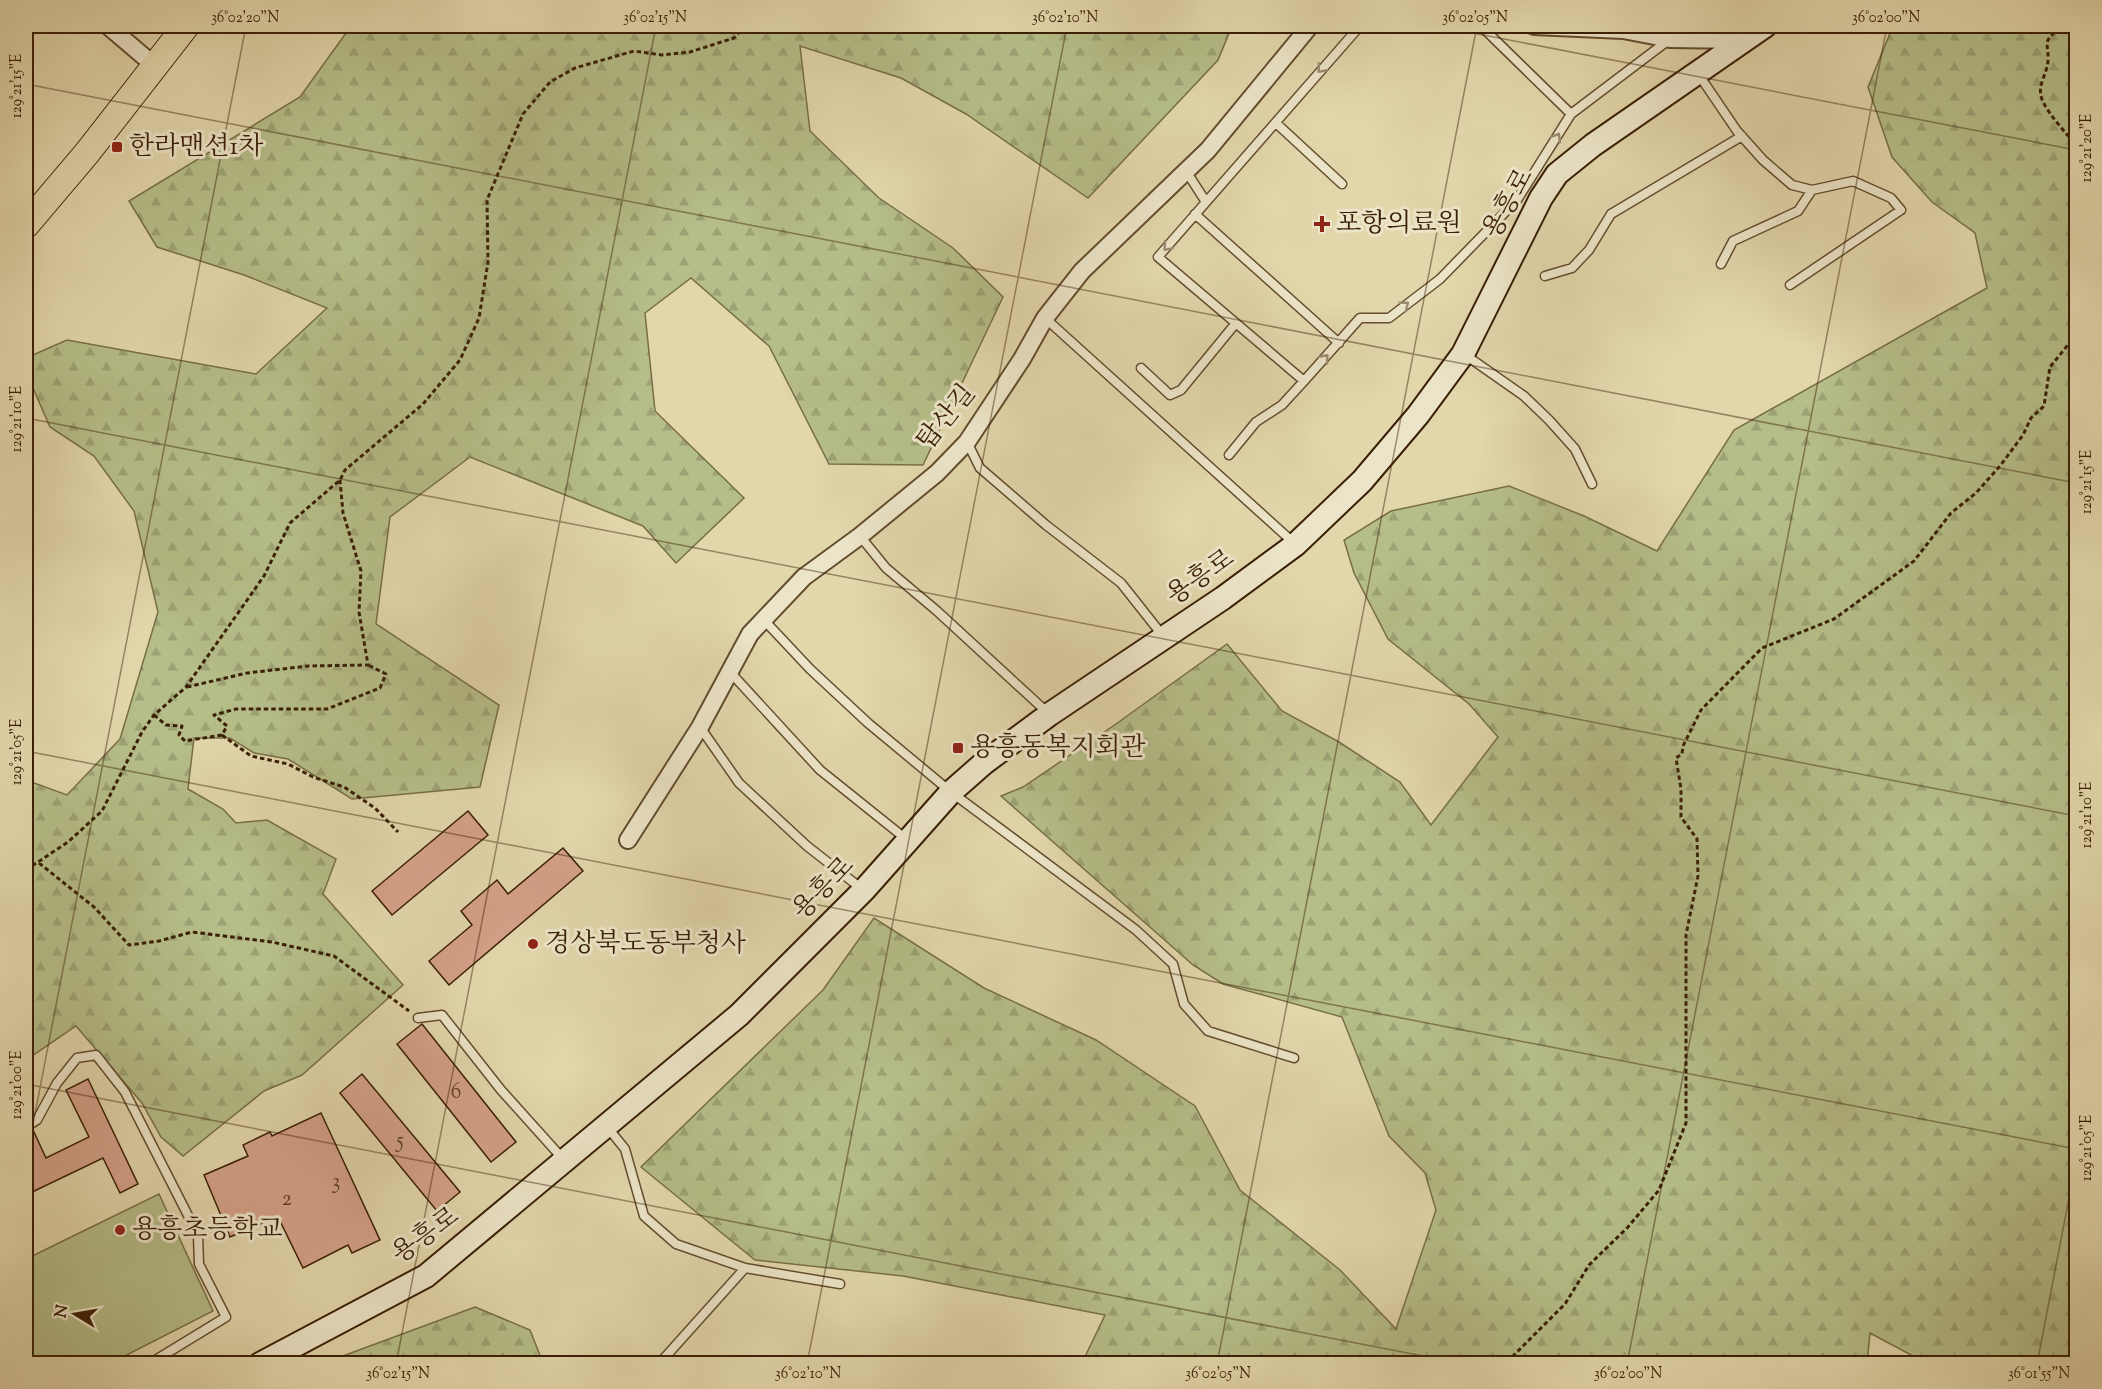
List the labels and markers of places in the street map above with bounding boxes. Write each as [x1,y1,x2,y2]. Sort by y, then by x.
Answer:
place label: 한라맨션1차 [129,129,263,166]
marker: 한라맨션1차 [110,140,124,154]
place label: 포항의료원 [1336,206,1462,243]
marker: 포항의료원 [1313,215,1331,233]
place label: 용흥동복지회관 [970,730,1146,767]
marker: 용흥동복지회관 [951,741,965,755]
place label: 경상북도동부청사 [545,926,746,963]
marker: 경상북도동부청사 [526,937,540,951]
place label: 용흥초등학교 [132,1212,283,1249]
marker: 용흥초등학교 [113,1223,127,1237]

